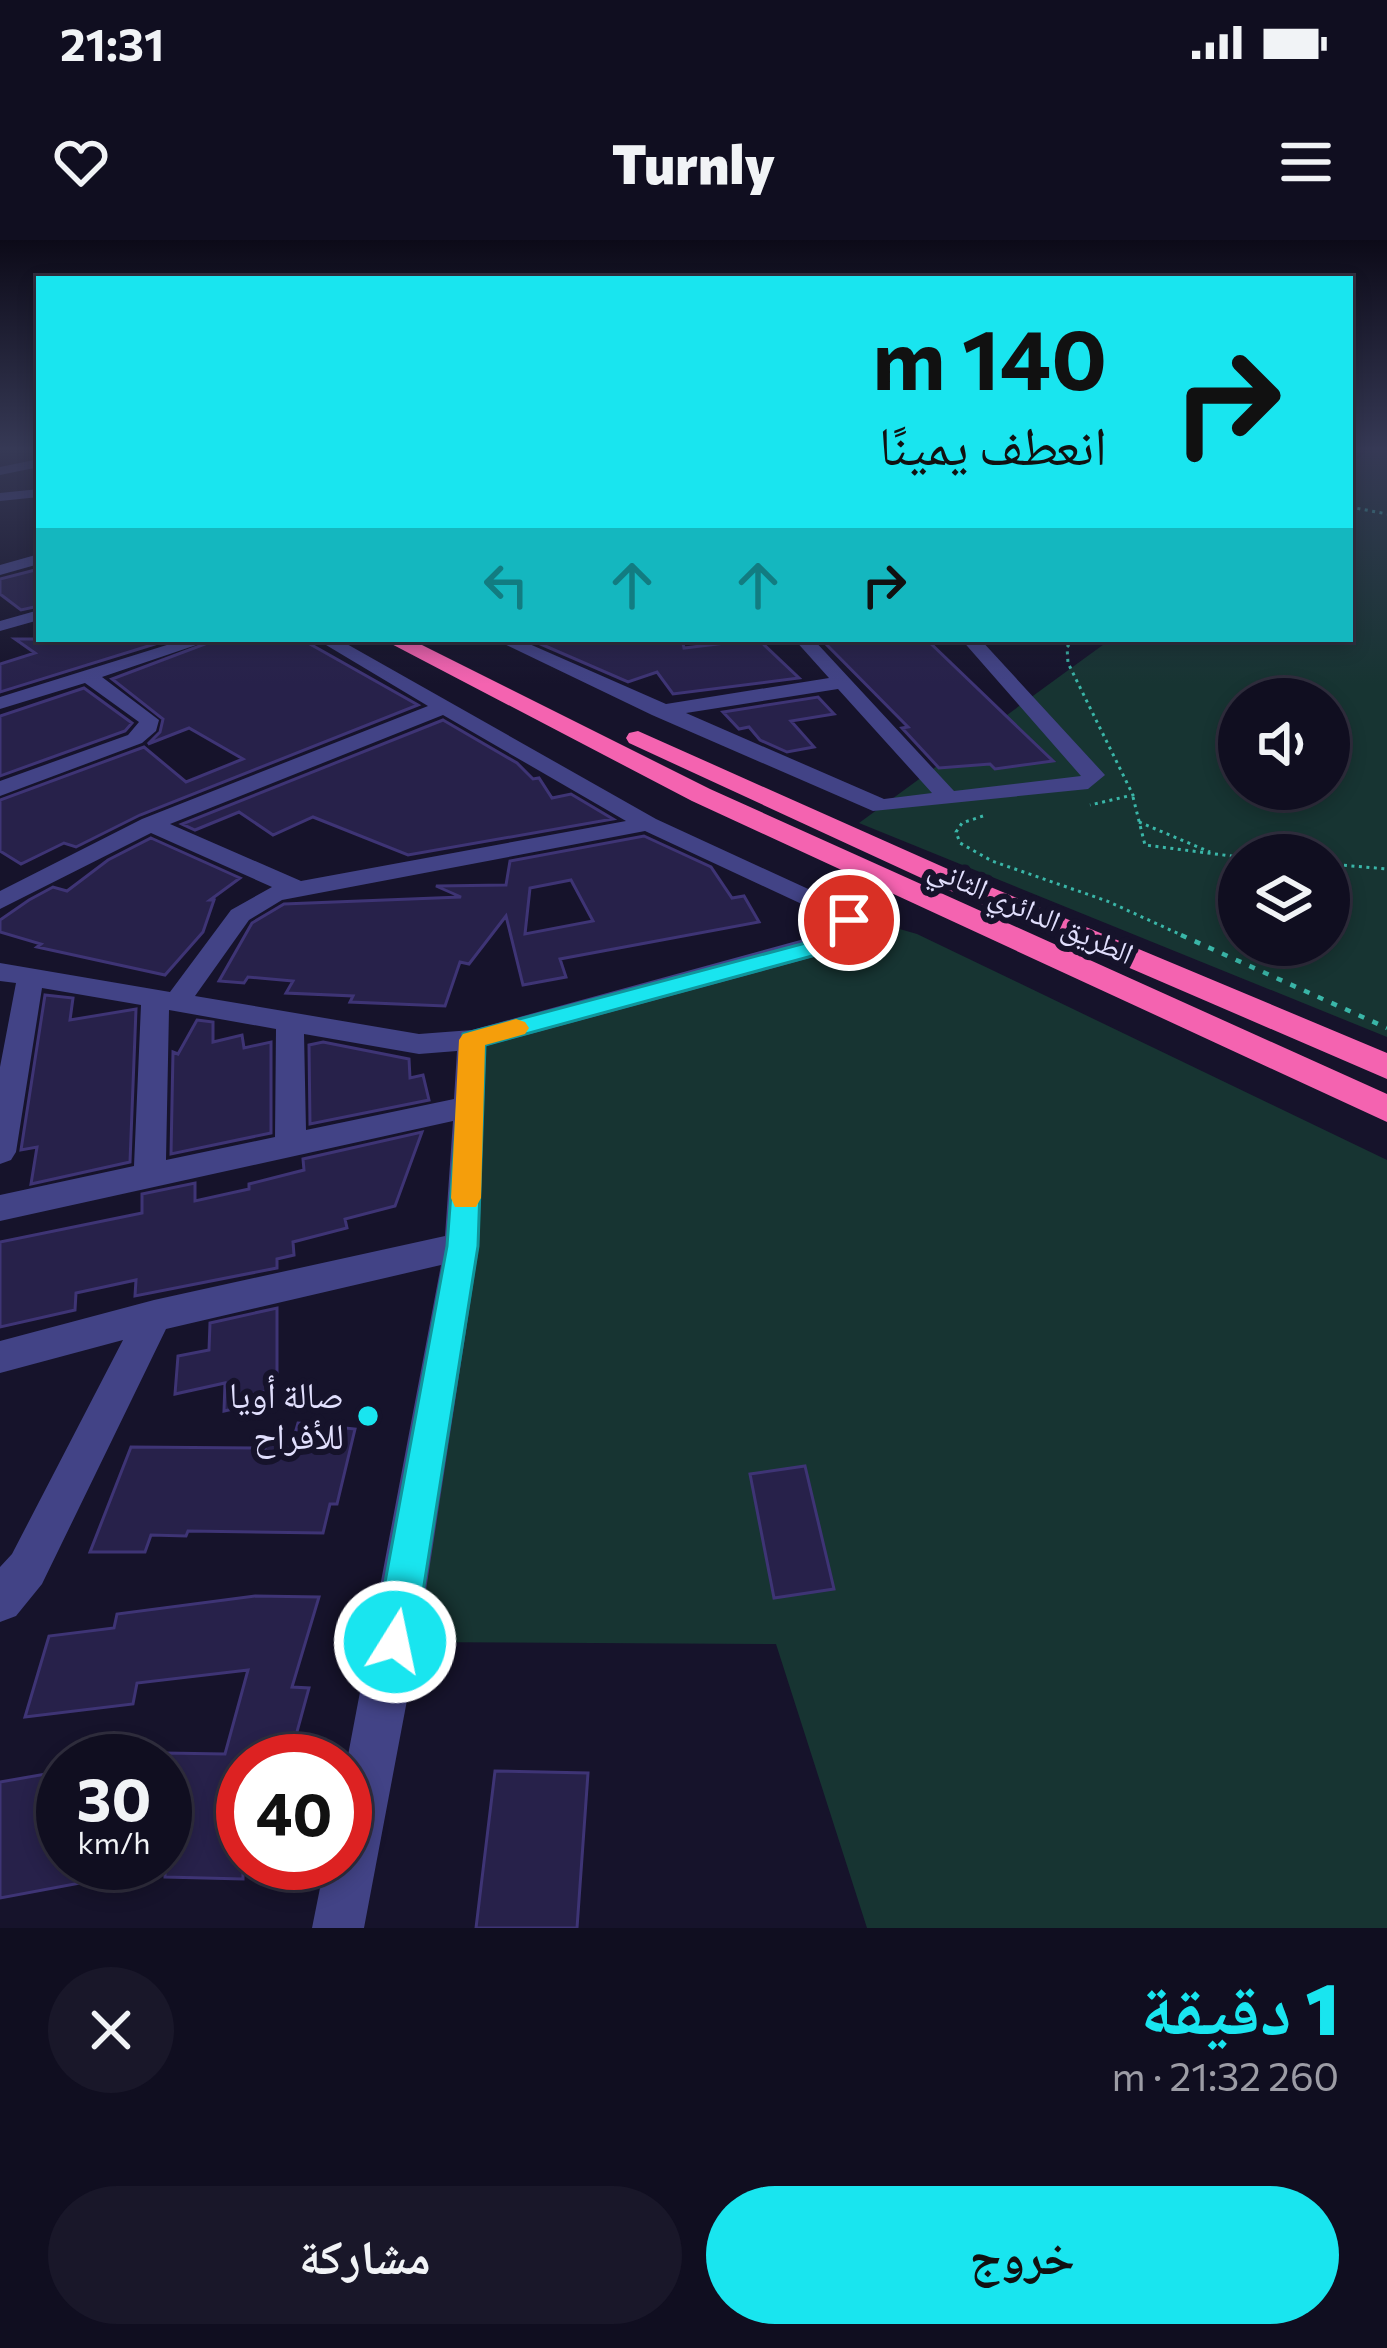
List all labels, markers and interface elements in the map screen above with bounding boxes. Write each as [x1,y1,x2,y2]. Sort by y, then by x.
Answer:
text: 21:31 [60,15,164,70]
icon: heart [48,129,114,195]
text: Turnly [612,129,775,195]
icon: menu [1273,129,1339,195]
text: 140 m [872,305,1107,407]
icon: right [1149,324,1305,480]
text: انعطف يمينًا [879,410,1107,476]
icon: left [473,552,539,618]
icon: ahead [599,552,665,618]
icon: ahead [725,552,791,618]
icon: right [851,552,917,618]
map controls [1218,678,1350,966]
button: sound [1218,678,1350,810]
button: layers [1218,834,1350,966]
street label: الطريق الدائري الثاني [921,847,1140,977]
pin [798,869,900,971]
icon: arrive [816,887,882,953]
place label: صالة أويا للأفراح [229,1371,344,1459]
marker: صالة أويا للأفراح [355,1403,381,1429]
position arrow [332,1579,458,1705]
speed limit sign: 40 [216,1734,372,1890]
text: 30 [77,1760,151,1833]
text: km/h [78,1823,150,1860]
text: 1 دقيقة [1140,1962,1339,2050]
button: close [48,1967,174,2093]
text: 260 m · 21:32 [1111,2051,1339,2099]
button: مشاركة [48,2186,682,2324]
button: خروج [706,2186,1339,2324]

